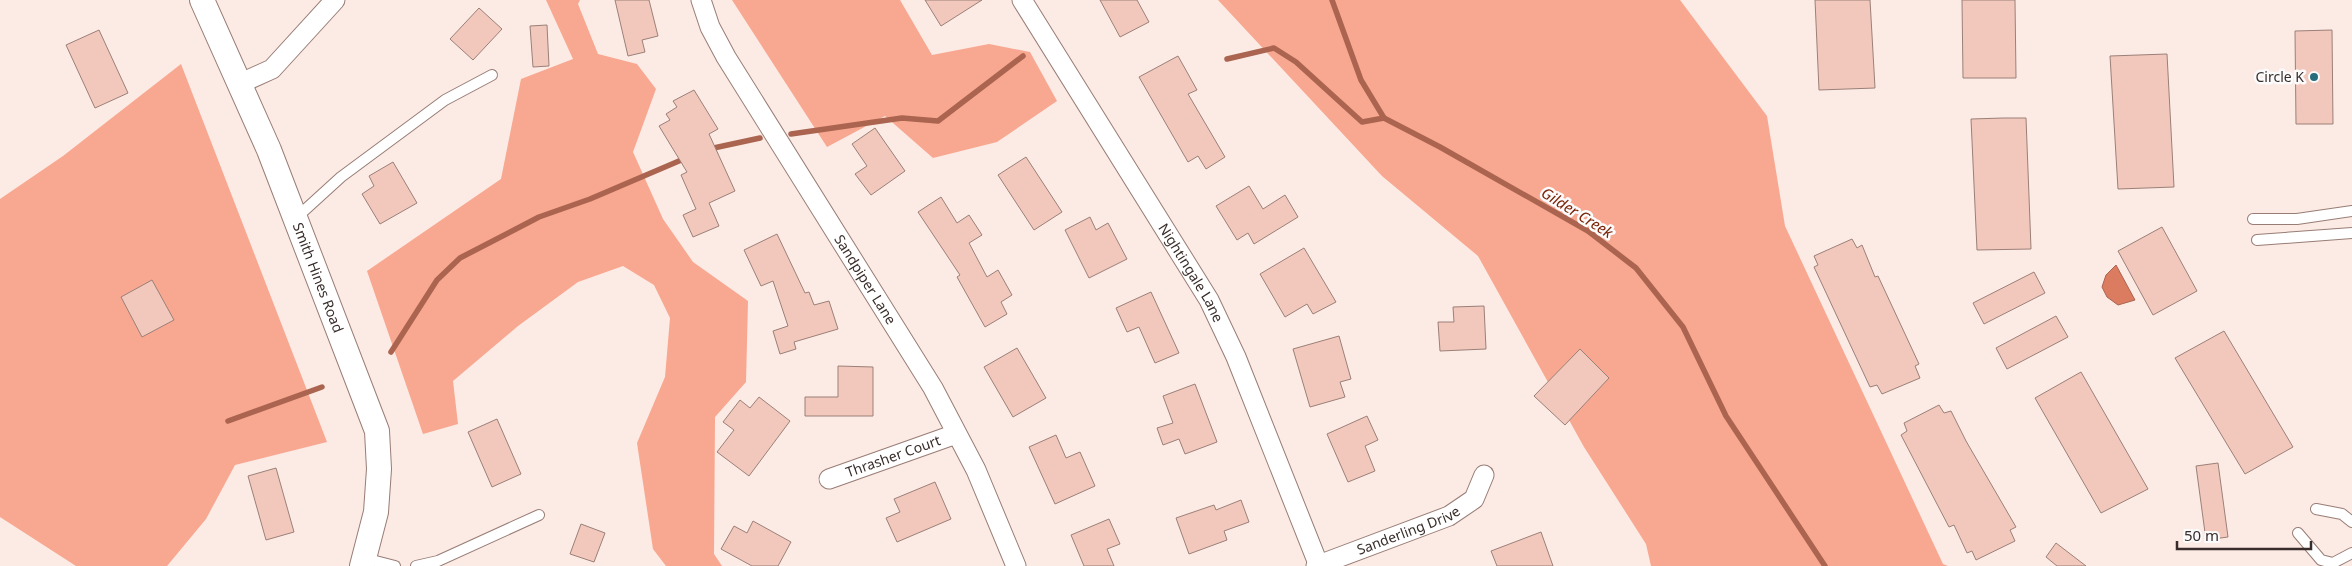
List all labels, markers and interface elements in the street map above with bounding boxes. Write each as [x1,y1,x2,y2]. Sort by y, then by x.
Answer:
place label: Circle K [2256,67,2304,86]
marker: Circle K [2308,71,2320,83]
water label: Gilder Creek [1538,182,1618,242]
street label: Nightingale Lane [1154,219,1228,325]
street label: Smith Hines Road [289,220,348,335]
street label: Sandpiper Lane [830,231,901,328]
street label: Thrasher Court [843,430,943,481]
street label: Sanderling Drive [1354,501,1464,559]
scale bar [2177,518,2311,550]
text: 50 m [2184,525,2219,545]

